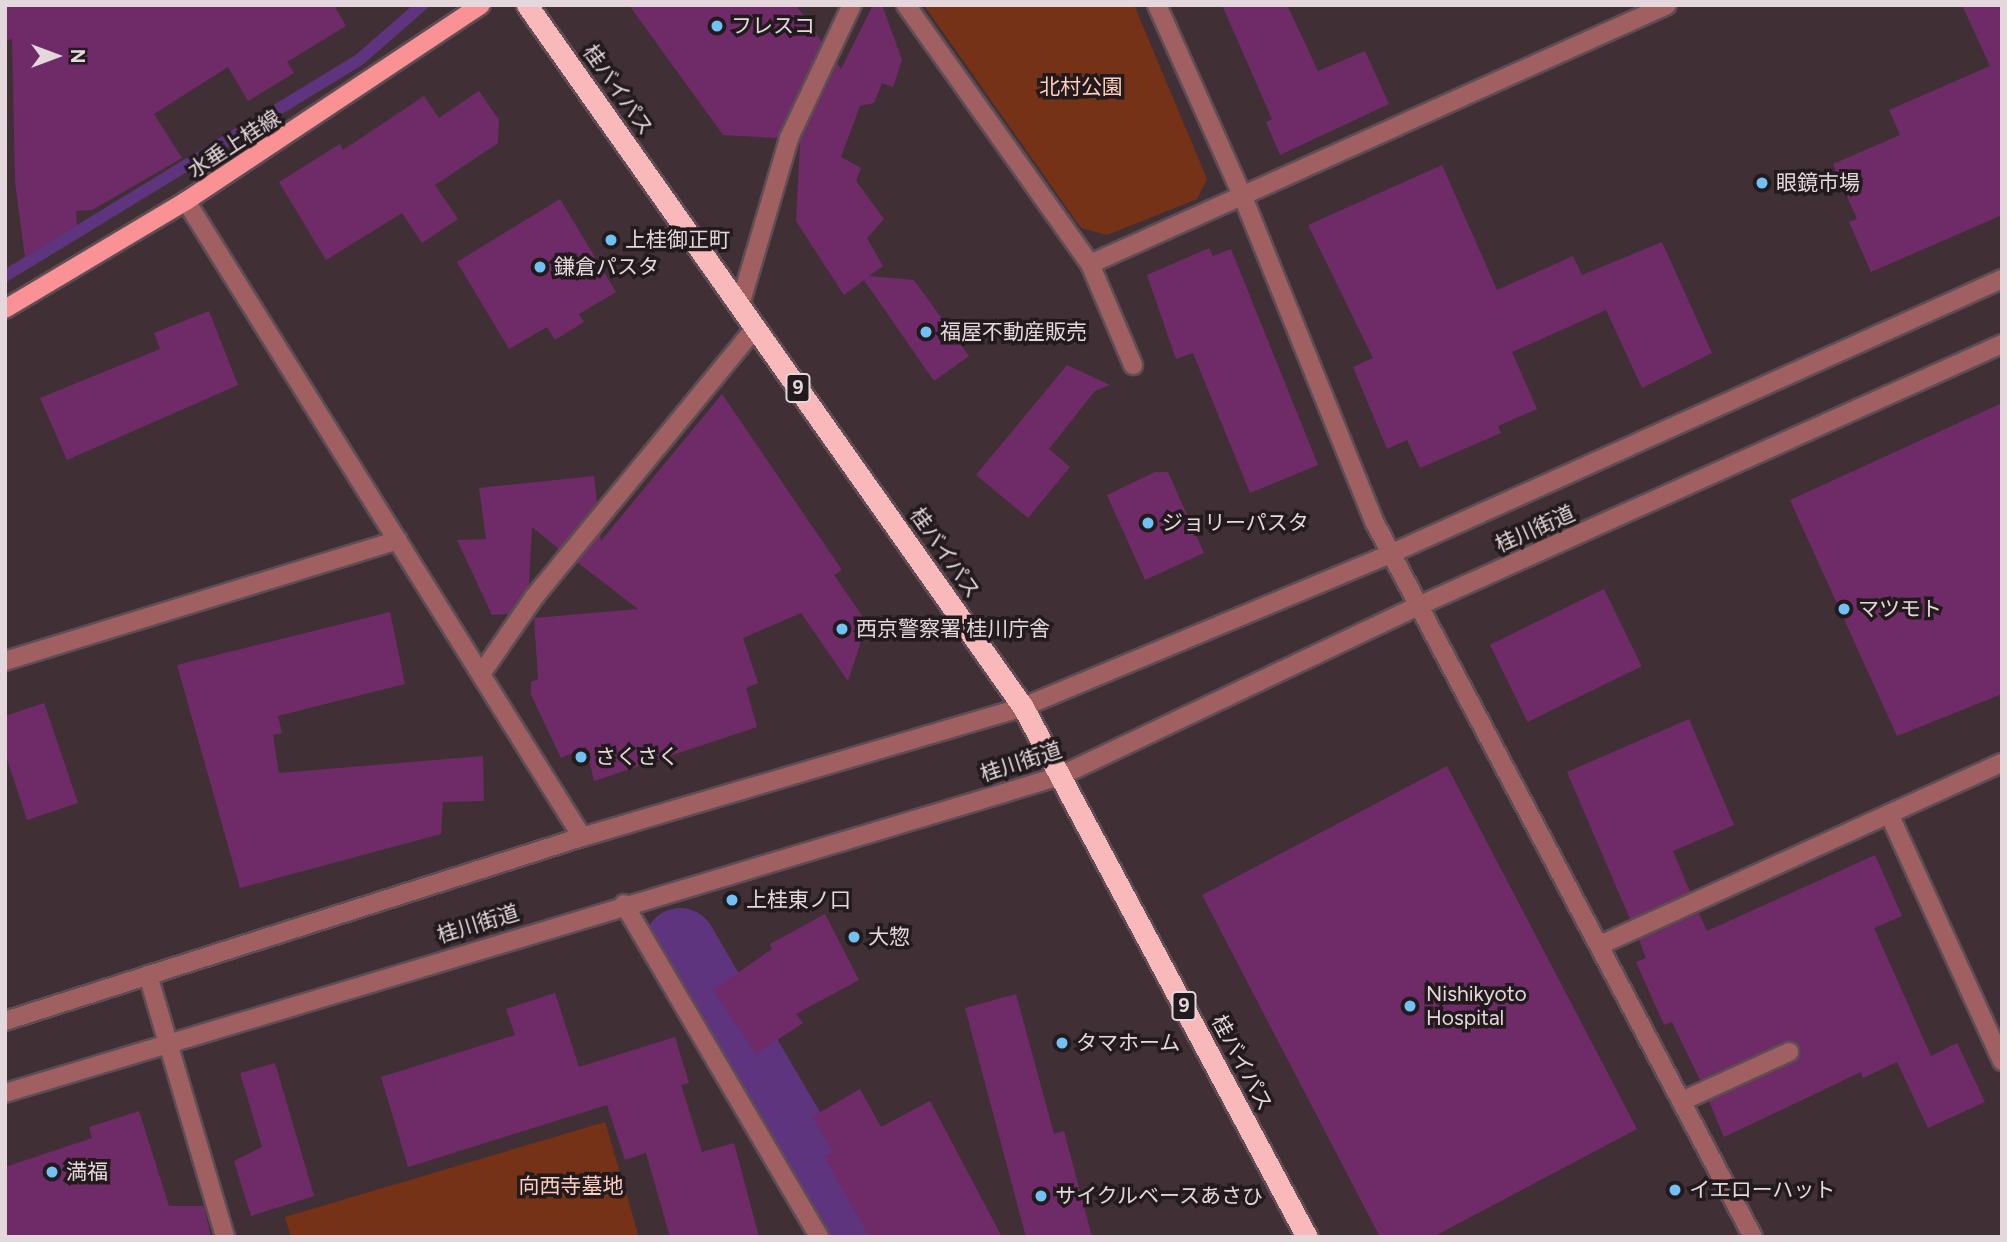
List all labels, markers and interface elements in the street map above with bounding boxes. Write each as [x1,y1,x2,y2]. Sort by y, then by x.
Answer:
place label: フレスコ [731,13,815,39]
marker: フレスコ [709,18,725,34]
north arrow [21,21,91,91]
street label: 桂バイパス [578,40,658,140]
text: N [66,49,89,63]
park label: 北村公園 [1039,74,1123,100]
street label: 水垂上桂線 [183,105,285,183]
place label: 眼鏡市場 [1776,170,1860,196]
marker: 眼鏡市場 [1754,175,1770,191]
place label: 上桂御正町 [625,227,730,253]
marker: 上桂御正町 [603,232,619,248]
place label: 鎌倉パスタ [554,254,659,280]
marker: 鎌倉パスタ [532,259,548,275]
place label: 福屋不動産販売 [940,319,1087,345]
marker: 福屋不動産販売 [918,324,934,340]
road number: 9 [784,372,812,404]
street label: 桂川街道 [1492,500,1578,558]
street label: 桂バイパス [905,503,985,603]
place label: ジョリーパスタ [1162,510,1309,536]
marker: ジョリーパスタ [1140,515,1156,531]
place label: マツモト [1858,596,1942,622]
marker: マツモト [1836,601,1852,617]
place label: 西京警察署 桂川庁舎 [856,616,1050,642]
marker: 西京警察署 桂川庁舎 [834,621,850,637]
street label: 桂川街道 [977,737,1065,787]
place label: さくさく [595,744,679,770]
marker: さくさく [573,749,589,765]
place label: 上桂東ノ口 [746,887,851,913]
marker: 上桂東ノ口 [724,892,740,908]
street label: 桂川街道 [434,900,522,948]
place label: 大惣 [868,924,910,950]
marker: 大惣 [846,929,862,945]
place label: Nishikyoto Hospital [1426,981,1527,1031]
road number: 9 [1170,990,1198,1022]
marker: Nishikyoto Hospital [1400,996,1420,1016]
street label: 桂バイパス [1206,1011,1278,1115]
place label: タマホーム [1076,1030,1181,1056]
marker: タマホーム [1054,1035,1070,1051]
place label: 満福 [66,1159,108,1185]
marker: 満福 [44,1164,60,1180]
park label: 向西寺墓地 [519,1173,623,1199]
place label: イエローハット [1689,1177,1836,1203]
marker: イエローハット [1667,1182,1683,1198]
place label: サイクルベースあさひ [1055,1183,1265,1209]
marker: サイクルベースあさひ [1033,1188,1049,1204]

